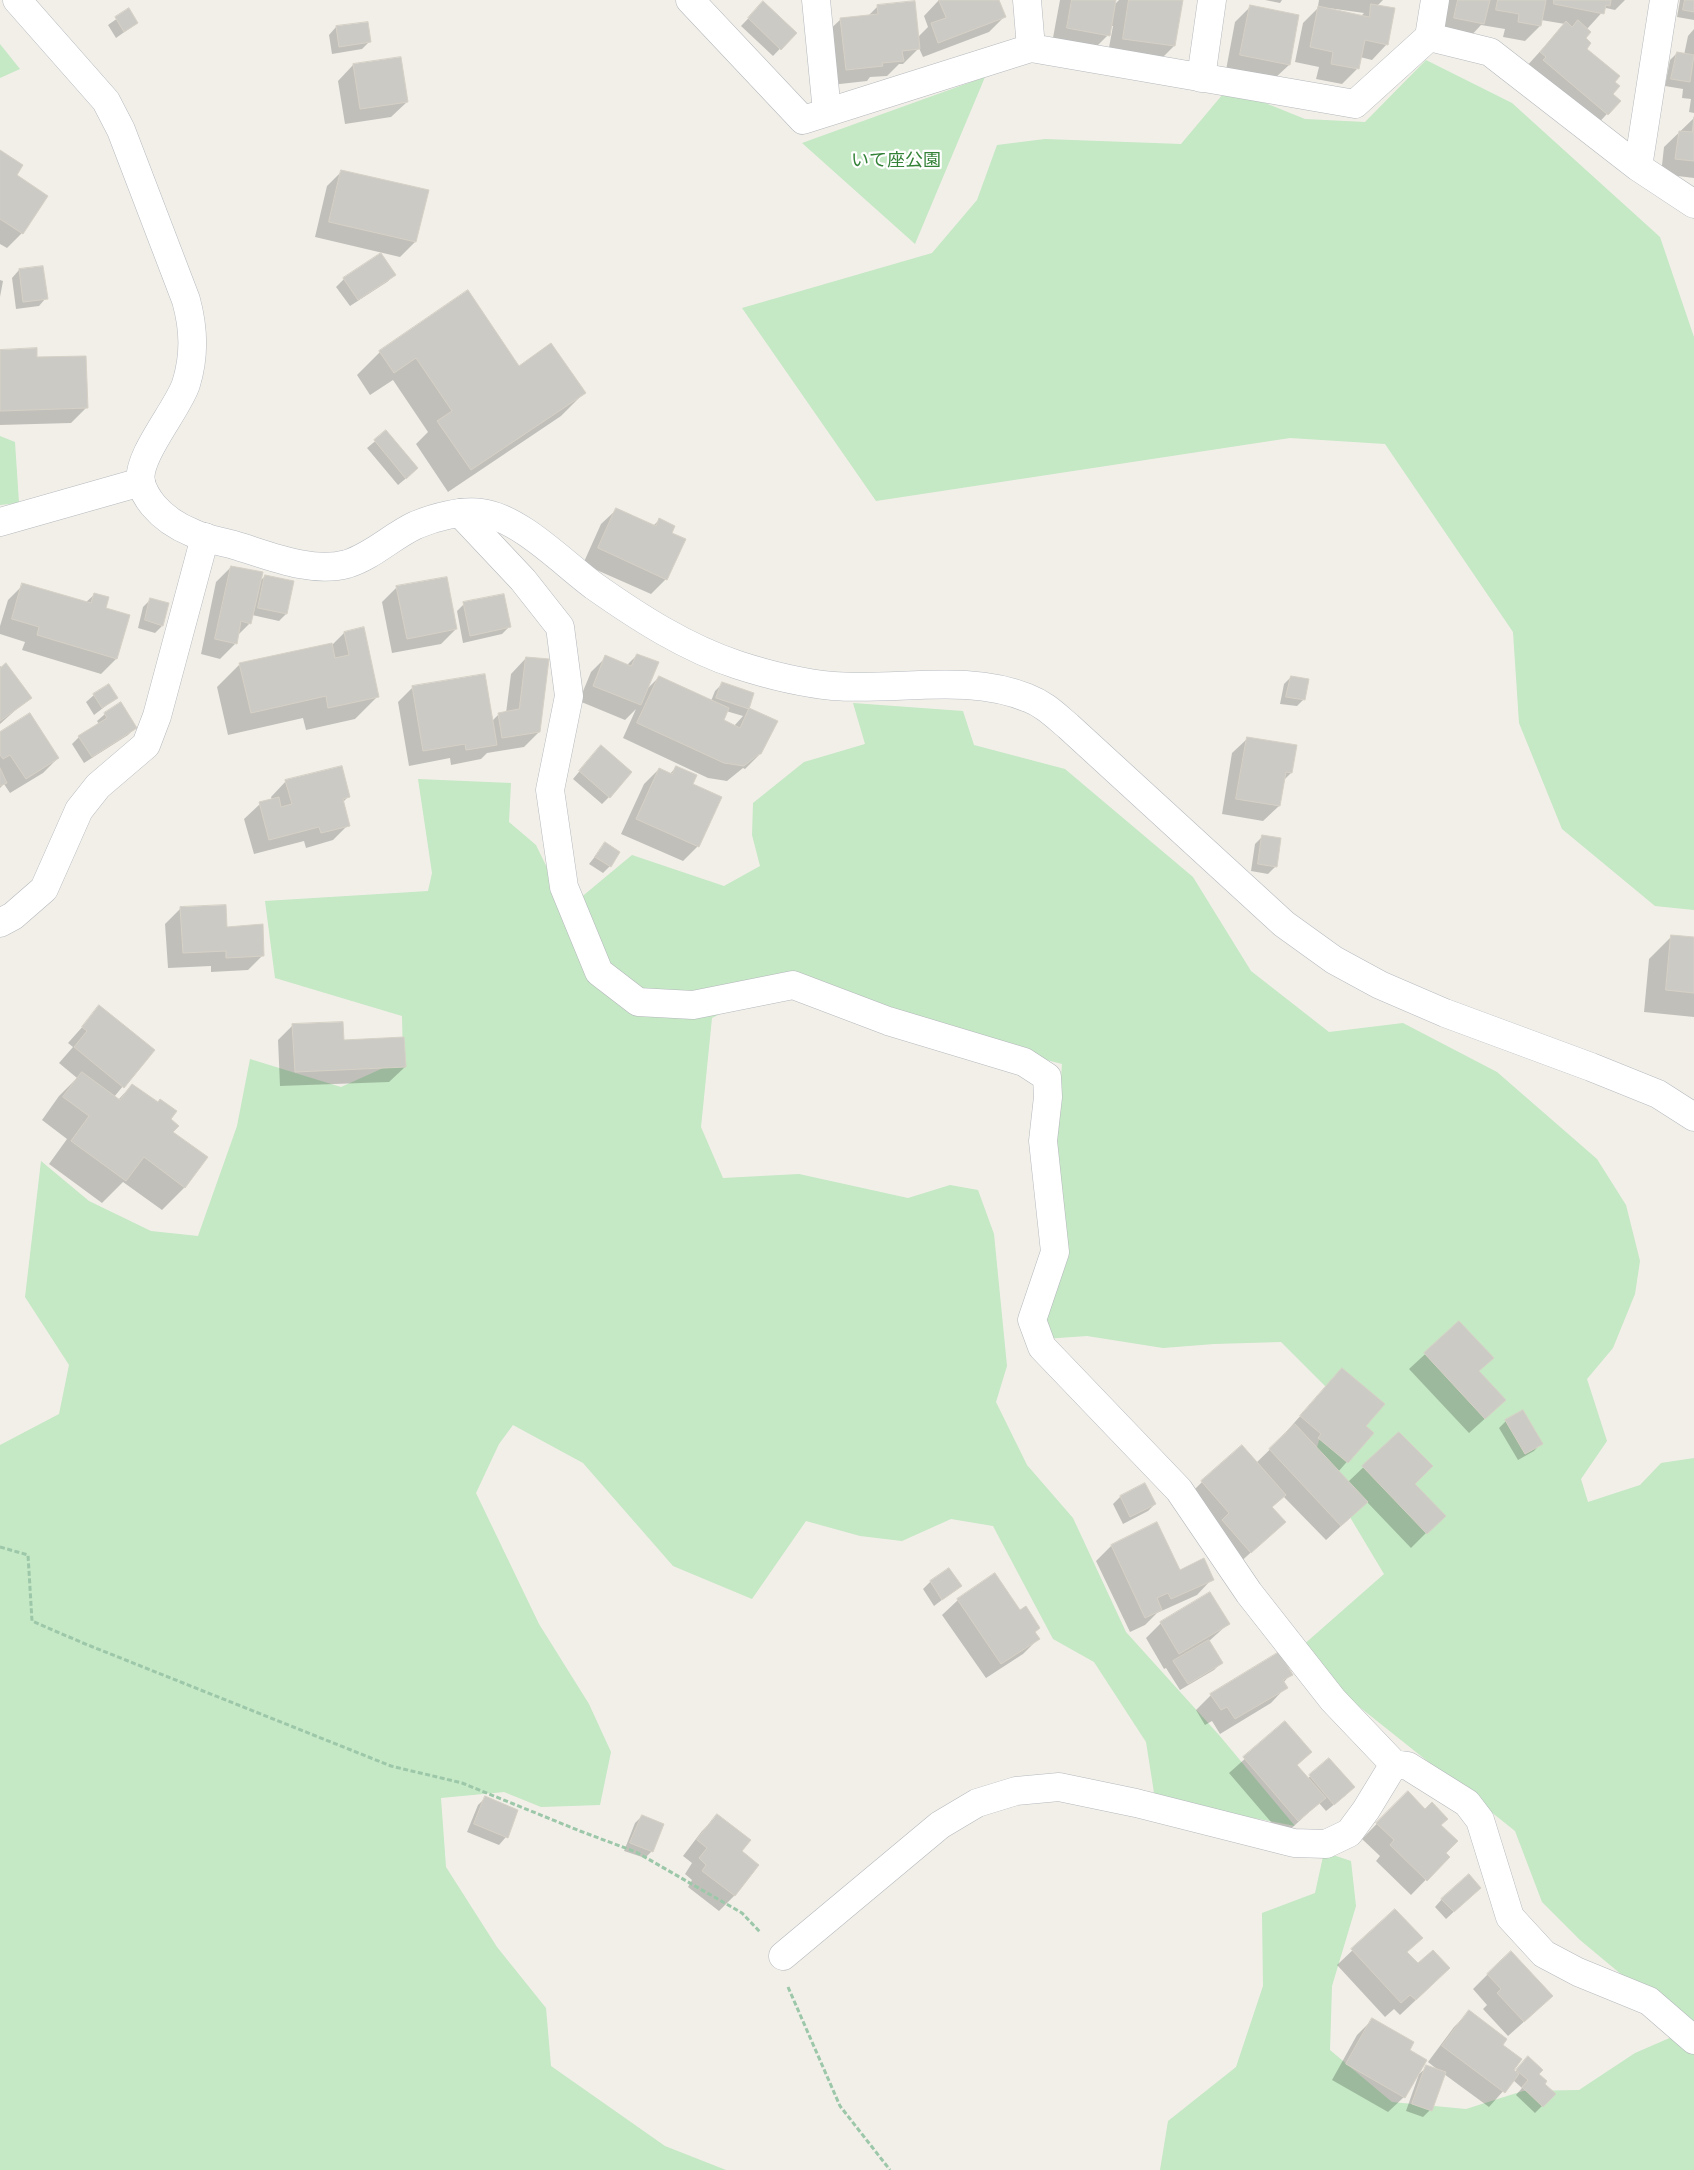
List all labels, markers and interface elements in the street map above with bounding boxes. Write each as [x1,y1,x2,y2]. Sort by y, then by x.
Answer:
park label: いて座公園 [851,150,941,172]

